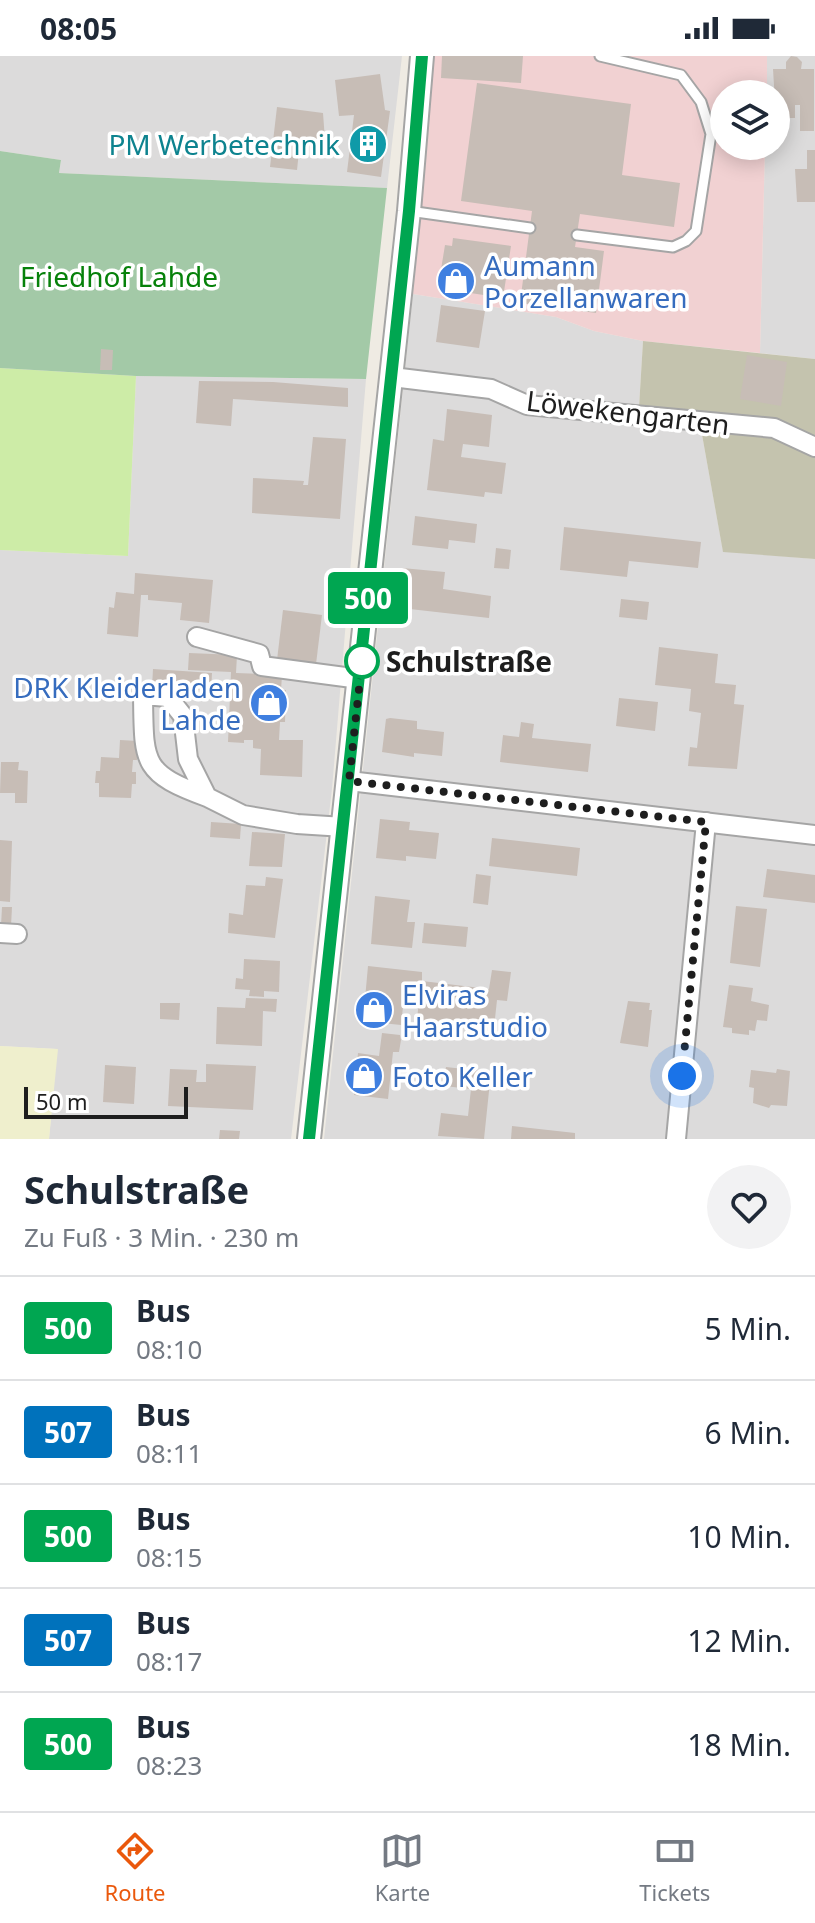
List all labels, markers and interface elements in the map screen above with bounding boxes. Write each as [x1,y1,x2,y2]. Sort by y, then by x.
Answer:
text: 08:05 [40,8,117,49]
map controls [710,80,790,160]
button: layers [710,80,790,160]
building icon: PM Werbetechnik [347,123,389,165]
place label: PM Werbetechnik [108,125,340,163]
place label: Aumann Porzellanwaren [484,246,688,316]
park label: Friedhof Lahde [20,257,218,295]
shop icon: Aumann Porzellanwaren [435,260,477,302]
street label: Löwekengarten [524,381,732,443]
line badge: 500 [322,572,414,624]
text: 500 [344,579,392,617]
place label: Schulstraße [386,642,552,680]
marker: Schulstraße [345,644,379,678]
place label: DRK Kleiderladen Lahde [13,668,241,738]
shop icon: DRK Kleiderladen Lahde [248,682,290,724]
place label: Elviras Haarstudio [402,975,548,1045]
shop icon: Elviras Haarstudio [353,989,395,1031]
shop icon: Foto Keller [343,1055,385,1097]
your location [662,1056,702,1096]
place label: Foto Keller [392,1057,533,1095]
scale bar [24,1083,188,1119]
text: 50 m [36,1086,87,1116]
text: Schulstraße [24,1163,249,1215]
button: heart [707,1165,791,1249]
text: Zu Fuß · 3 Min. · 230 m [24,1219,299,1255]
text: Bus [136,1290,191,1331]
text: 5 Min. [705,1308,791,1349]
text: 500 [44,1309,92,1347]
text: 08:10 [136,1331,202,1367]
text: Bus [136,1394,191,1435]
text: 6 Min. [705,1412,791,1453]
text: 507 [44,1413,92,1451]
text: 08:11 [136,1435,202,1471]
text: Bus [136,1498,191,1539]
text: 10 Min. [687,1516,791,1557]
text: 500 [44,1517,92,1555]
text: 08:15 [136,1539,202,1575]
text: Bus [136,1602,191,1643]
text: 12 Min. [687,1620,791,1661]
text: 507 [44,1621,92,1659]
text: 08:17 [136,1643,202,1679]
text: Bus [136,1706,191,1747]
text: 18 Min. [687,1724,791,1765]
text: 500 [44,1725,92,1763]
text: 08:23 [136,1747,202,1783]
tab: Route [105,1829,166,1907]
tab: Karte [375,1829,430,1907]
tab: Tickets [639,1829,710,1907]

